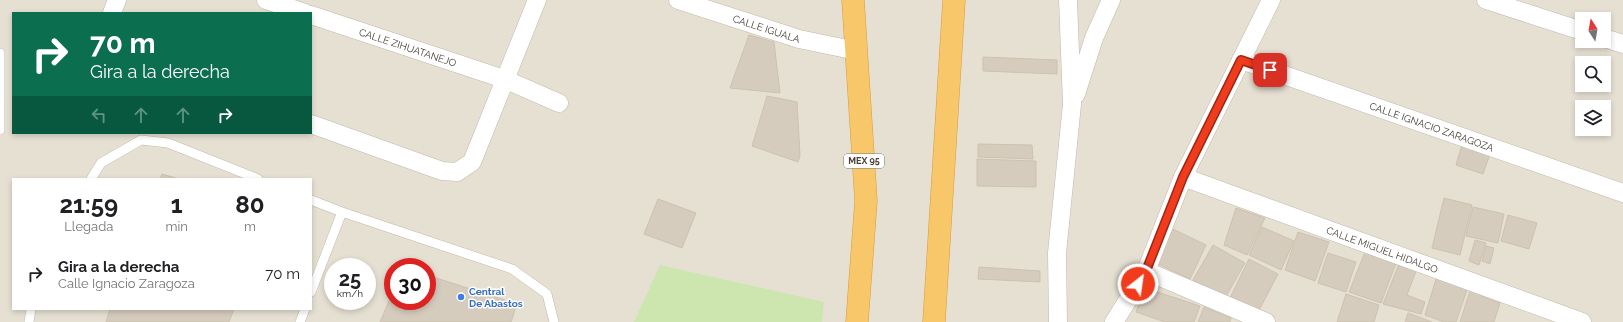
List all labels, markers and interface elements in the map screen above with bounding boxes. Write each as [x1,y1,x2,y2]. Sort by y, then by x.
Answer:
north arrow [1575,12,1611,48]
map controls [1575,12,1611,136]
street label: CALLE IGUALA [731,13,802,45]
street label: CALLE ZIHUATANEJO [358,26,458,68]
text: 70 m [90,27,156,60]
icon: right [24,28,76,80]
pin [1253,53,1287,87]
button: search [1575,56,1611,92]
icon: arrive [1259,59,1281,81]
text: Gira a la derecha [90,61,230,82]
street label: CALLE IGNACIO ZARAGOZA [1368,100,1496,153]
button: layers [1575,100,1611,136]
icon: left [88,104,110,126]
icon: ahead [130,104,152,126]
icon: ahead [172,104,194,126]
icon: right [214,104,236,126]
road number: MEX 95 [844,154,884,168]
text: 21:59 [59,190,118,219]
text: 1 [171,190,183,219]
text: 80 [235,190,265,219]
text: Llegada [64,219,113,234]
text: min [166,219,188,234]
text: m [244,219,256,234]
street label: CALLE MIGUEL HIDALGO [1325,224,1440,275]
text: Gira a la derecha [58,258,179,276]
speed limit sign: 30 [384,258,436,310]
icon: right [24,263,46,285]
position arrow [1117,263,1159,305]
text: 70 m [265,265,300,283]
text: 25 [339,267,361,291]
text: Calle Ignacio Zaragoza [58,276,195,291]
place label: Central De Abastos [469,286,523,309]
text: km/h [337,288,363,299]
marker: Central De Abastos [456,292,466,302]

